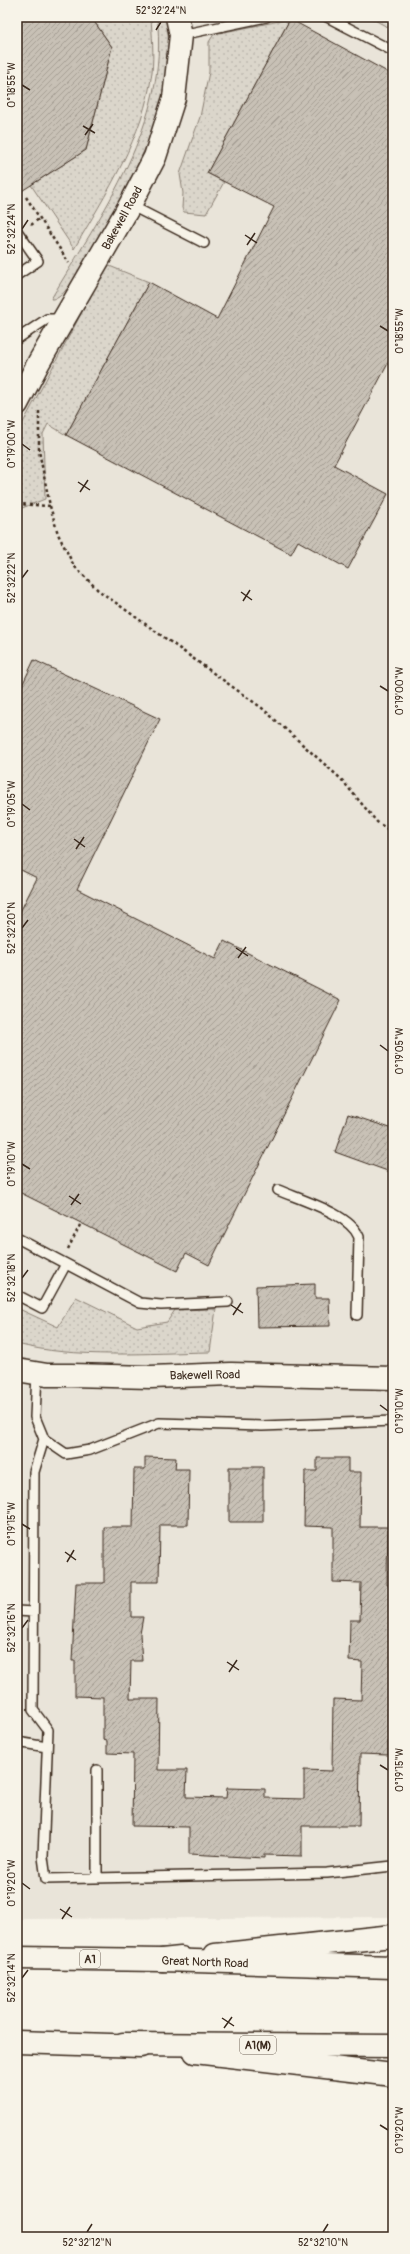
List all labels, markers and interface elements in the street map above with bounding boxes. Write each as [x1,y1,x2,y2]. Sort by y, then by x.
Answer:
text: 52°32'24"N [136,5,187,17]
text: 0°18'55"W [6,62,18,108]
street label: Bakewell Road [99,184,146,253]
text: 52°32'24"N [6,203,18,254]
text: 0°18'55"W [394,308,406,354]
text: 0°19'00"W [6,419,18,468]
text: 52°32'22"N [6,552,18,603]
text: 0°19'00"W [394,666,406,715]
text: 0°19'05"W [6,780,18,828]
text: 52°32'20"N [6,902,18,954]
text: 0°19'05"W [394,1027,406,1075]
text: 0°19'10"W [6,1141,18,1187]
text: 52°32'18"N [6,1254,18,1302]
street label: Bakewell Road [170,1367,240,1384]
text: 0°19'10"W [394,1388,406,1434]
text: 0°19'15"W [6,1501,18,1546]
text: 52°32'16"N [6,1603,18,1653]
text: 0°19'15"W [394,1747,406,1792]
text: 0°19'20"W [6,1859,18,1907]
road number: A1 [80,1950,100,1968]
text: 52°32'14"N [6,1953,18,2003]
street label: Great North Road [161,1953,249,1972]
road number: A1(M) [240,2036,276,2054]
text: 0°19'20"W [394,2106,406,2154]
text: 52°32'12"N [63,2237,112,2249]
text: 52°32'10"N [298,2237,348,2249]

